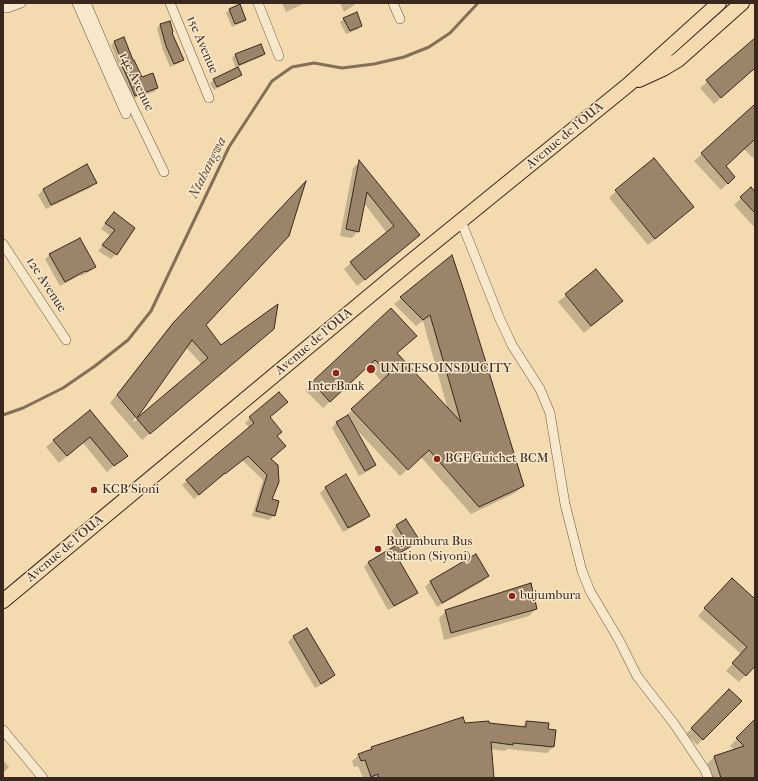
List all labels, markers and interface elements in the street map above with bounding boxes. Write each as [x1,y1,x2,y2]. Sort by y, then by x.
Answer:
street label: 15e Avenue [183,14,221,76]
street label: 14e Avenue [115,50,157,114]
street label: Avenue de l'OUA [523,99,607,173]
water label: Ntahangwa [185,134,231,202]
street label: 12e Avenue [22,255,70,315]
street label: Avenue de l'OUA [272,305,356,379]
place label: UNITESOINSDUCITY [380,361,512,377]
marker: UNITESOINSDUCITY [365,363,377,375]
marker: InterBank [331,368,341,378]
place label: InterBank [307,379,365,395]
place label: BGF Guichet BCM [445,451,549,467]
marker: BGF Guichet BCM [432,454,442,464]
place label: KCB Sioni [102,482,159,498]
marker: KCB Sioni [89,485,99,495]
street label: Avenue de l'OUA [23,512,107,586]
place label: Bujumbura Bus Station (Siyoni) [386,534,472,565]
marker: Bujumbura Bus Station (Siyoni) [373,544,383,554]
place label: bujumbura [520,588,581,604]
marker: bujumbura [507,591,517,601]

